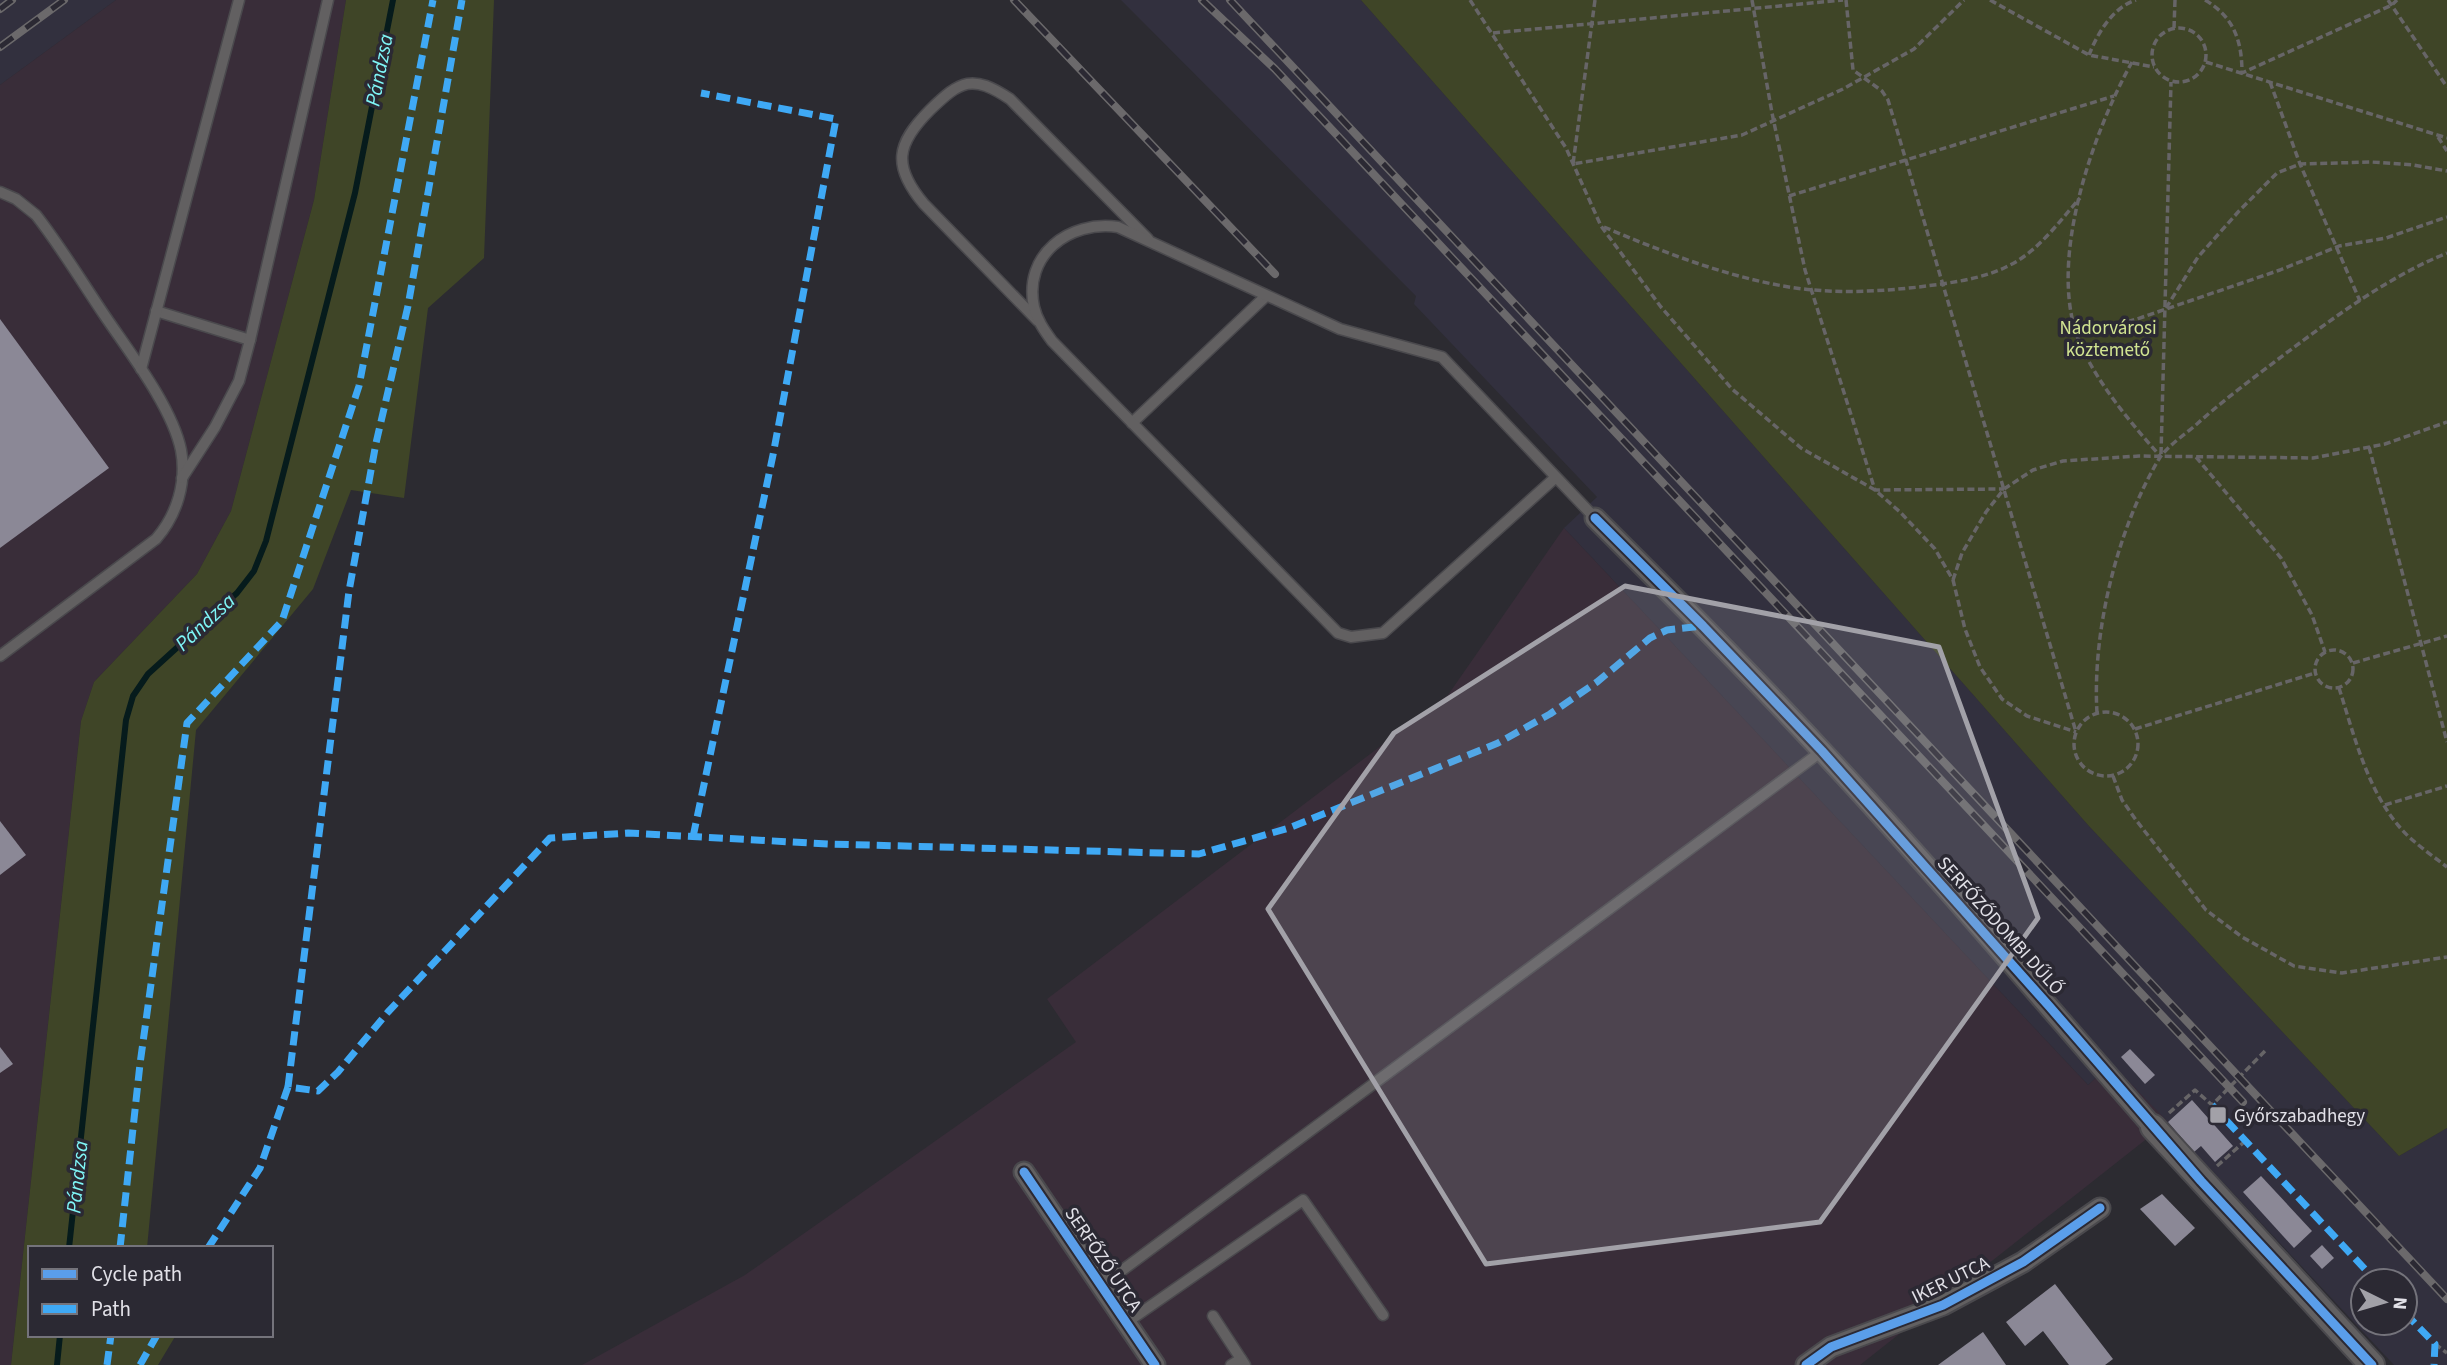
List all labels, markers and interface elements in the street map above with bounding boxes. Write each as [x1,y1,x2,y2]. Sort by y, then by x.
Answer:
water label: Pándzsa [357,31,401,109]
park label: Nádorvárosi köztemető [2059,315,2157,364]
water label: Pándzsa [168,586,242,658]
street label: SERFŐZŐDOMBI DŰLŐ [1930,851,2070,1001]
place label: Győrszabadhegy [2234,1103,2365,1130]
marker: Győrszabadhegy [2208,1105,2228,1125]
water label: Pándzsa [58,1139,96,1215]
street label: SERFŐZŐ UTCA [1057,1202,1148,1318]
legend [28,1246,273,1337]
street label: IKER UTCA [1907,1250,1995,1311]
text: Cycle path [91,1259,182,1289]
north arrow [2349,1267,2419,1337]
text: Path [91,1294,131,1324]
text: N [2385,1296,2413,1311]

